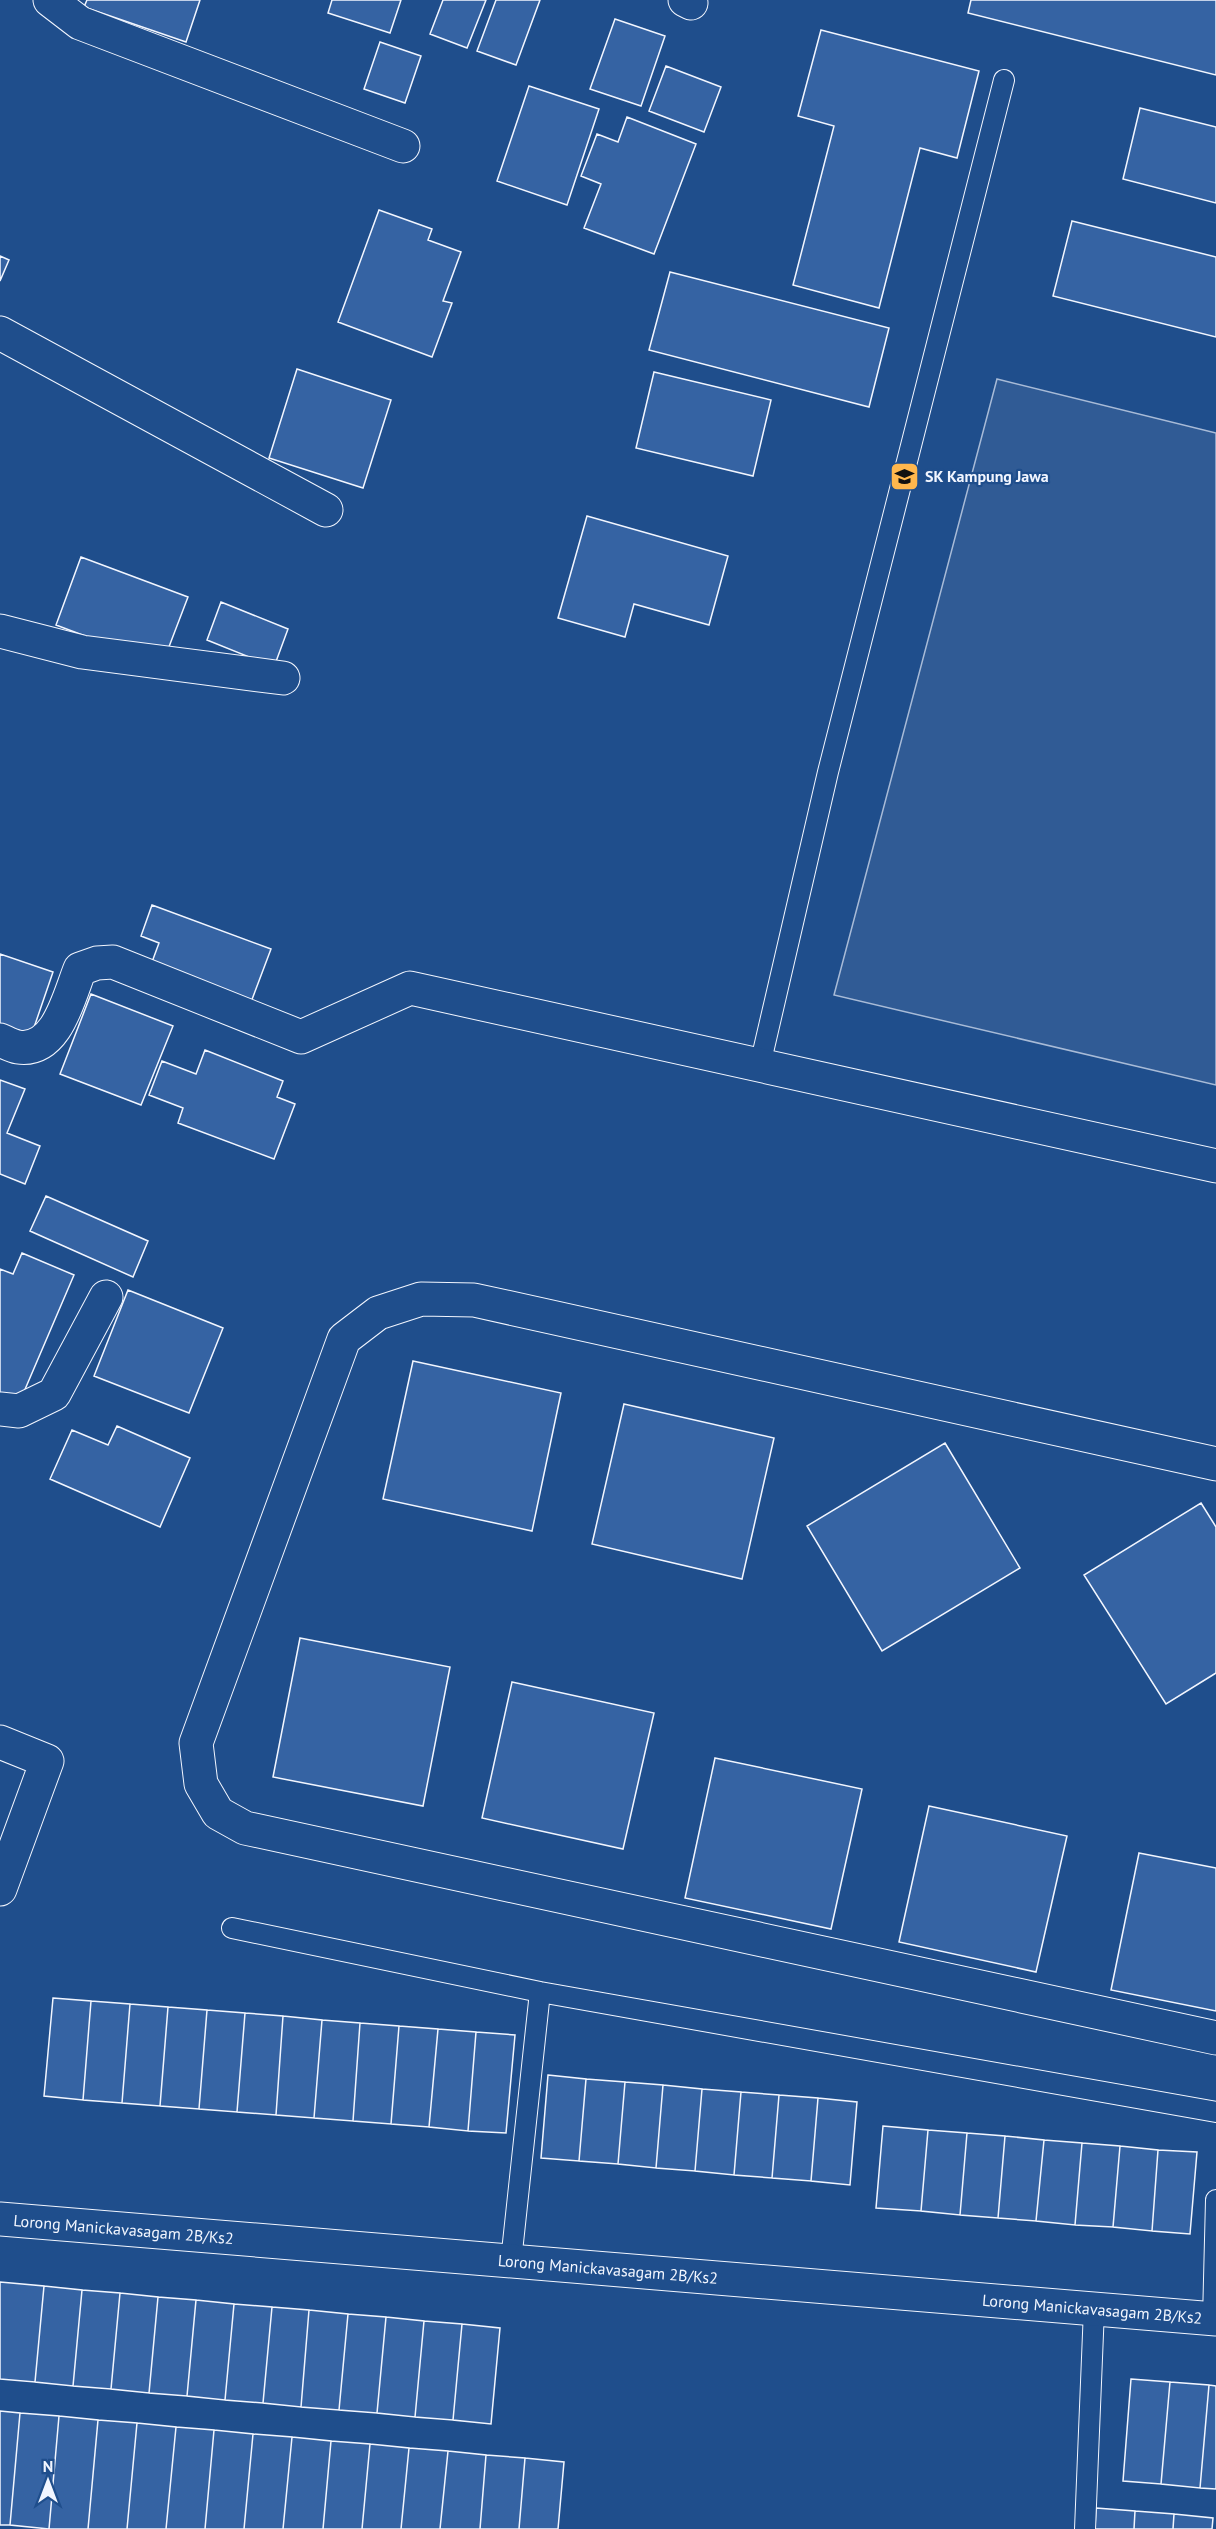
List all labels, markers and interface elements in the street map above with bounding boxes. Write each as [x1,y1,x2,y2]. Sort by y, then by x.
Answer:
school or university icon: SK Kampung Jawa [888,460,920,492]
place label: SK Kampung Jawa [925,466,1049,486]
street label: Lorong Manickavasagam 2B/Ks2 [13,2210,234,2248]
street label: Lorong Manickavasagam 2B/Ks2 [497,2250,719,2288]
street label: Lorong Manickavasagam 2B/Ks2 [981,2290,1203,2328]
north arrow [18,2451,78,2511]
text: N [43,2456,53,2476]

